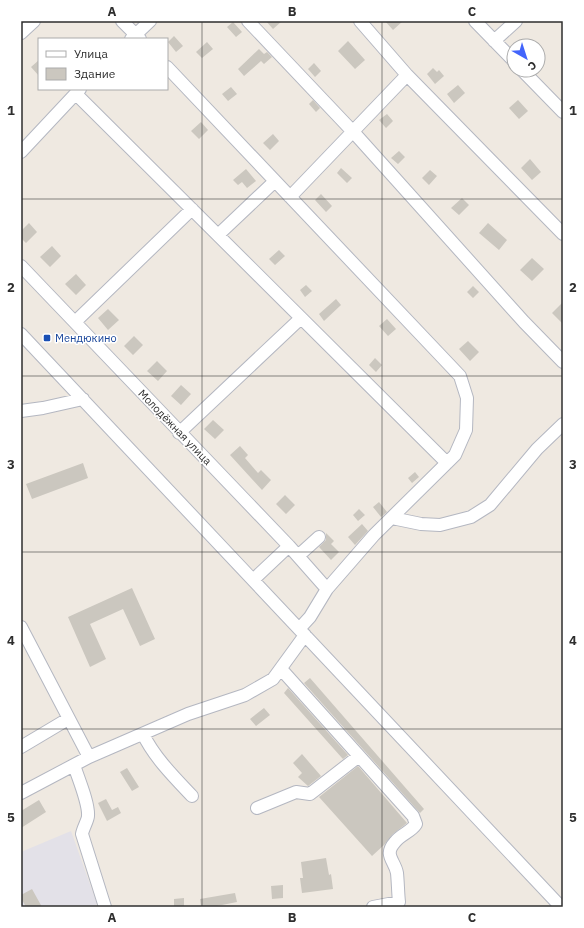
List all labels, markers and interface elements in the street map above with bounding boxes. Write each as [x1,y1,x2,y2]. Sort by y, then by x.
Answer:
text: A [108,3,117,20]
text: B [288,3,297,20]
text: C [468,3,477,20]
legend [38,38,168,90]
north arrow [506,38,546,78]
text: Улица [74,46,108,61]
text: С [525,58,539,73]
text: Здание [74,66,116,81]
text: 1 [7,102,15,119]
text: 1 [569,102,577,119]
text: 2 [7,279,15,296]
text: 2 [569,279,577,296]
place label: Мендюкино [55,331,117,345]
marker: Мендюкино [42,333,52,343]
street label: Молодёжная улица [135,386,215,468]
text: 3 [7,456,15,473]
text: 3 [569,456,577,473]
text: 4 [7,632,15,649]
text: 4 [569,632,577,649]
text: 5 [7,809,15,826]
text: 5 [569,809,577,826]
text: A [108,909,117,926]
text: B [288,909,297,926]
text: C [468,909,477,926]

